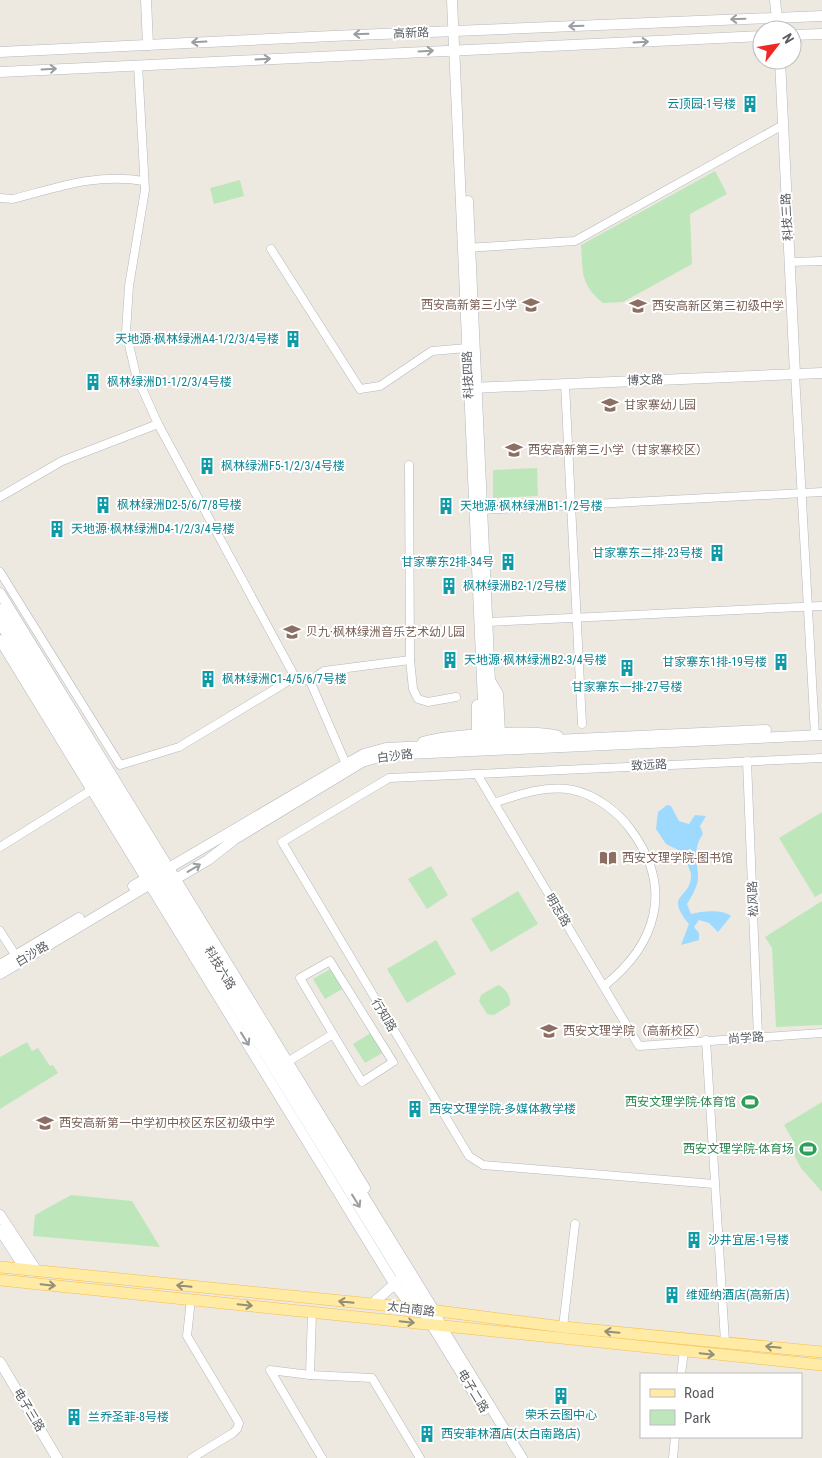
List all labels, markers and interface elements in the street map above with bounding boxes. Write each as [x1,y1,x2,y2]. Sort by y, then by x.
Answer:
one-way arrow [731,14,747,23]
north arrow [752,20,802,70]
one-way arrow [568,21,584,30]
street label: 高新路 [393,25,429,41]
one-way arrow [353,30,369,39]
text: N [779,31,797,46]
one-way arrow [191,38,207,47]
one-way arrow [632,38,648,47]
one-way arrow [418,47,434,56]
one-way arrow [255,55,271,64]
one-way arrow [40,65,56,74]
building icon: 云顶园-1号楼 [740,94,760,114]
place label: 云顶园-1号楼 [667,97,736,111]
street label: 科技三路 [779,193,795,241]
school or university icon: 西安高新第三小学 [521,295,541,315]
school or university icon: 西安高新区第三初级中学 [628,296,648,316]
place label: 西安高新第三小学 [421,298,517,312]
place label: 西安高新区第三初级中学 [652,299,784,313]
building icon: 天地源·枫林绿洲A4-1/2/3/4号楼 [283,329,303,349]
place label: 天地源·枫林绿洲A4-1/2/3/4号楼 [115,332,279,346]
street label: 科技四路 [460,351,476,399]
building icon: 枫林绿洲D1-1/2/3/4号楼 [83,372,103,392]
street label: 博文路 [627,372,663,388]
place label: 枫林绿洲D1-1/2/3/4号楼 [107,375,232,389]
school or university icon: 甘家寨幼儿园 [600,395,620,415]
place label: 甘家寨幼儿园 [624,398,696,412]
school or university icon: 西安高新第三小学（甘家寨校区） [504,440,524,460]
place label: 西安高新第三小学（甘家寨校区） [528,443,708,457]
building icon: 枫林绿洲F5-1/2/3/4号楼 [197,456,217,476]
place label: 枫林绿洲F5-1/2/3/4号楼 [221,459,345,473]
building icon: 枫林绿洲D2-5/6/7/8号楼 [93,495,113,515]
building icon: 天地源·枫林绿洲B1-1/2号楼 [436,496,456,516]
place label: 枫林绿洲D2-5/6/7/8号楼 [117,498,242,512]
place label: 天地源·枫林绿洲B1-1/2号楼 [460,499,603,513]
building icon: 天地源·枫林绿洲D4-1/2/3/4号楼 [47,519,67,539]
place label: 天地源·枫林绿洲D4-1/2/3/4号楼 [71,522,235,536]
building icon: 甘家寨东二排-23号楼 [707,543,727,563]
place label: 甘家寨东二排-23号楼 [592,546,703,560]
building icon: 甘家寨东2排-34号 [498,552,518,572]
place label: 甘家寨东2排-34号 [401,555,494,569]
building icon: 枫林绿洲B2-1/2号楼 [439,576,459,596]
place label: 枫林绿洲B2-1/2号楼 [463,579,567,593]
school or university icon: 贝九·枫林绿洲音乐艺术幼儿园 [282,622,302,642]
place label: 贝九·枫林绿洲音乐艺术幼儿园 [306,625,465,639]
building icon: 天地源·枫林绿洲B2-3/4号楼 [440,650,460,670]
building icon: 甘家寨东1排-19号楼 [771,652,791,672]
place label: 天地源·枫林绿洲B2-3/4号楼 [464,653,607,667]
place label: 甘家寨东1排-19号楼 [662,655,767,669]
building icon: 甘家寨东一排-27号楼 [617,658,637,678]
building icon: 枫林绿洲C1-4/5/6/7号楼 [198,669,218,689]
place label: 枫林绿洲C1-4/5/6/7号楼 [222,672,347,686]
place label: 甘家寨东一排-27号楼 [572,680,682,694]
street label: 白沙路 [376,747,414,765]
street label: 致远路 [631,757,667,773]
library icon: 西安文理学院-图书馆 [598,848,618,868]
place label: 西安文理学院-图书馆 [622,851,733,865]
one-way arrow [186,863,200,873]
street label: 松风路 [745,881,761,917]
street label: 明志路 [543,891,573,929]
street label: 白沙路 [13,939,51,969]
street label: 科技六路 [202,944,238,992]
street label: 行知路 [369,996,399,1034]
school or university icon: 西安文理学院（高新校区） [539,1021,559,1041]
place label: 西安文理学院（高新校区） [563,1024,707,1038]
street label: 尚学路 [728,1030,764,1046]
one-way arrow [240,1032,250,1046]
sports icon: 西安文理学院-体育馆 [740,1092,760,1112]
place label: 西安文理学院-体育馆 [625,1095,736,1109]
building icon: 西安文理学院-多媒体教学楼 [405,1099,425,1119]
place label: 西安文理学院-多媒体教学楼 [429,1102,576,1116]
school or university icon: 西安高新第一中学初中校区东区初级中学 [35,1113,55,1133]
place label: 西安高新第一中学初中校区东区初级中学 [59,1116,275,1130]
sports icon: 西安文理学院-体育场 [798,1139,818,1159]
place label: 西安文理学院-体育场 [683,1142,794,1156]
one-way arrow [351,1194,361,1208]
building icon: 沙井宜居-1号楼 [684,1230,704,1250]
place label: 沙井宜居-1号楼 [708,1233,789,1247]
one-way arrow [40,1280,56,1289]
one-way arrow [177,1281,193,1291]
building icon: 维娅纳酒店(高新店) [662,1285,682,1305]
place label: 维娅纳酒店(高新店) [686,1288,790,1302]
one-way arrow [338,1297,354,1307]
street label: 太白南路 [386,1299,436,1319]
one-way arrow [237,1300,253,1310]
one-way arrow [398,1317,414,1326]
one-way arrow [604,1327,620,1337]
one-way arrow [766,1342,782,1352]
one-way arrow [699,1349,715,1359]
street label: 电子二路 [455,1367,491,1415]
legend [640,1373,802,1438]
text: Road [684,1384,714,1402]
street label: 电子三路 [11,1386,47,1434]
building icon: 荣禾云图中心 [551,1386,571,1406]
building icon: 兰乔圣菲-8号楼 [64,1407,84,1427]
place label: 荣禾云图中心 [525,1408,597,1422]
text: Park [684,1409,711,1427]
place label: 兰乔圣菲-8号楼 [88,1410,169,1424]
building icon: 西安菲林酒店(太白南路店) [417,1424,437,1444]
place label: 西安菲林酒店(太白南路店) [441,1427,581,1441]

